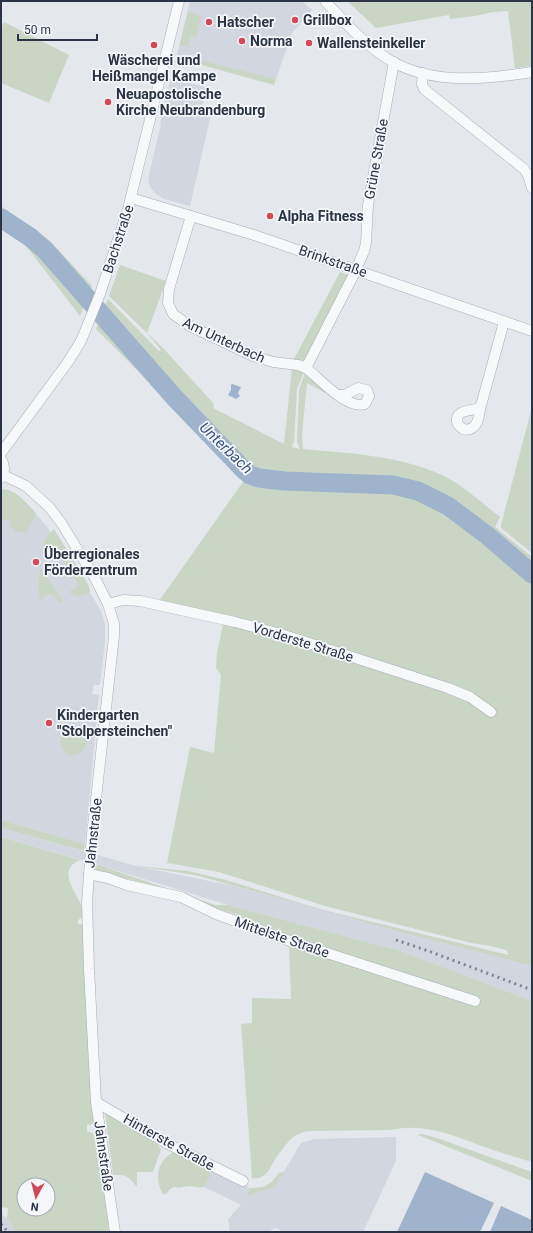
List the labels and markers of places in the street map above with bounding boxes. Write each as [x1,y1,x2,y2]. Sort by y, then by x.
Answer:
place label: Grillbox [303,12,352,28]
place label: Hatscher [217,14,274,30]
marker: Grillbox [290,15,300,25]
marker: Hatscher [204,17,214,27]
place label: Norma [250,33,293,49]
place label: Wallensteinkeller [317,35,425,51]
marker: Norma [237,36,247,46]
marker: Wallensteinkeller [304,38,314,48]
marker: Wäscherei und Heißmangel Kampe [149,40,159,50]
place label: Wäscherei und Heißmangel Kampe [92,52,217,84]
place label: Neuapostolische Kirche Neubrandenburg [116,86,265,118]
marker: Neuapostolische Kirche Neubrandenburg [103,97,113,107]
place label: Alpha Fitness [278,208,364,224]
marker: Alpha Fitness [265,211,275,221]
place label: Überregionales Förderzentrum [44,546,140,578]
marker: Überregionales Förderzentrum [31,557,41,567]
place label: Kindergarten "Stolpersteinchen" [57,707,173,739]
marker: Kindergarten "Stolpersteinchen" [44,718,54,728]

